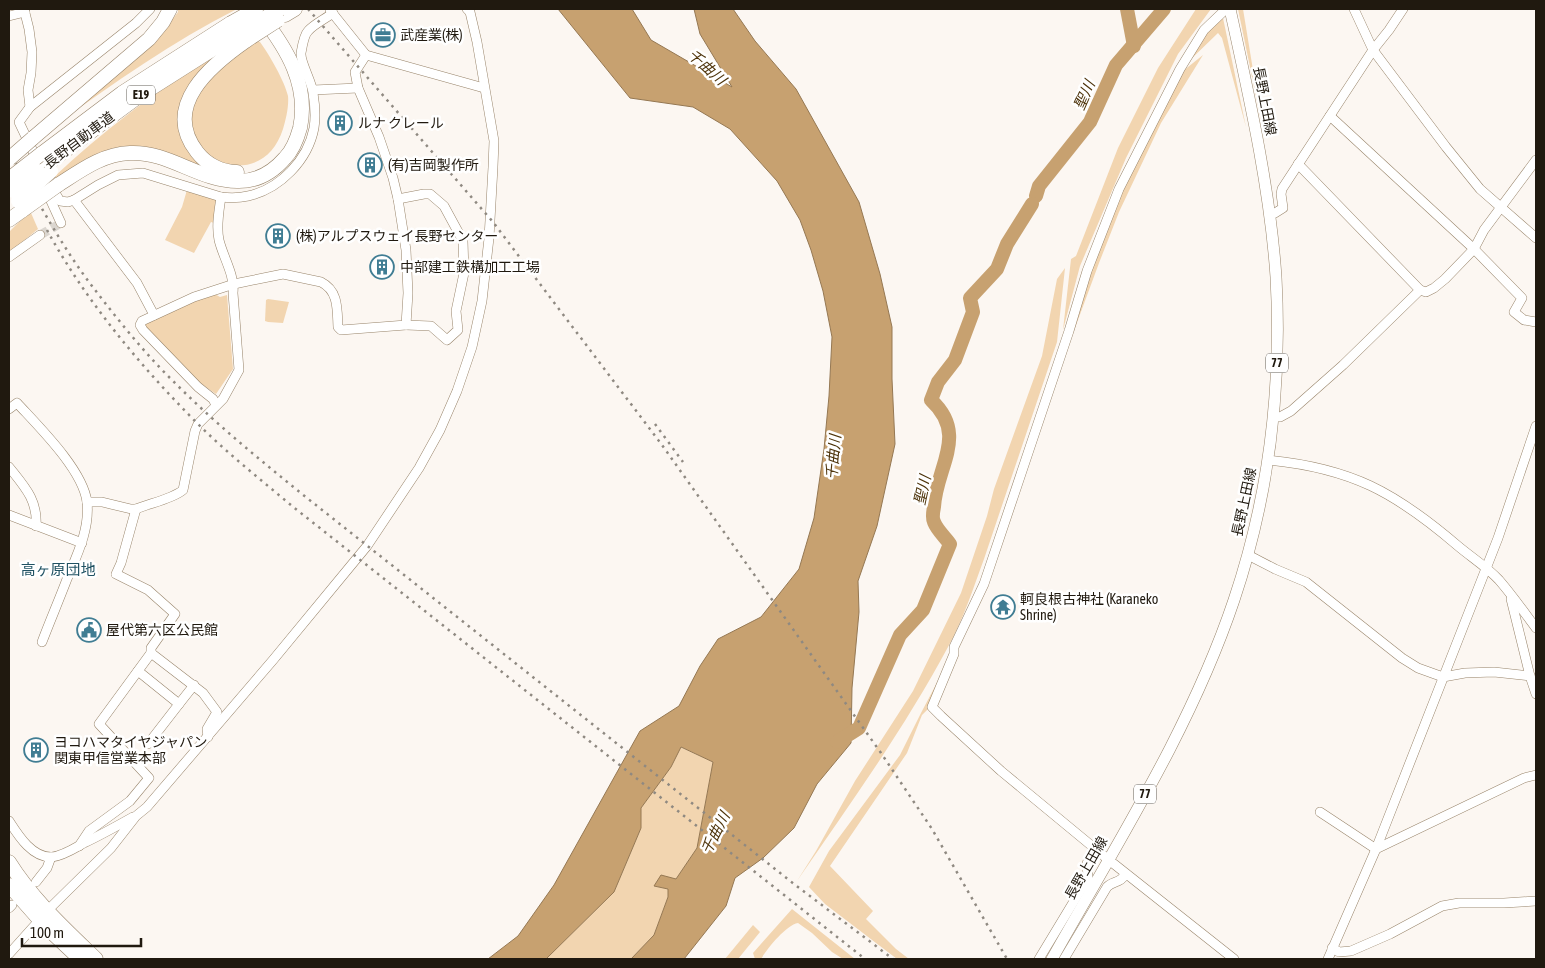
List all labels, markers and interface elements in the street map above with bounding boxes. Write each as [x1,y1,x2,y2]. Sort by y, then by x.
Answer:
office icon: 武産業(株) [370,22,396,48]
place label: 武産業(株) [400,27,463,43]
water label: 千曲川 [685,46,731,90]
street label: 長野上田線 [1250,65,1280,137]
water label: 聖川 [1070,76,1099,112]
road number: E19 [127,86,155,104]
street label: 長野自動車道 [41,108,117,172]
building icon: ルナ クレール [327,110,353,136]
place label: ルナ クレール [358,115,444,131]
building icon: (有)吉岡製作所 [357,152,383,178]
place label: (有)吉岡製作所 [388,157,479,173]
building icon: (株)アルプスウェイ長野センター [265,223,291,249]
place label: (株)アルプスウェイ長野センター [296,228,499,244]
building icon: 中部建工鉄構加工工場 [369,254,395,280]
place label: 中部建工鉄構加工工場 [400,259,540,275]
road number: 77 [1266,353,1288,372]
water label: 千曲川 [823,432,844,480]
street label: 長野上田線 [1229,466,1259,538]
water label: 聖川 [911,472,934,506]
district label: 高ヶ原団地 [20,561,96,578]
place label: 軻良根古神社 (Karaneko Shrine) [1020,591,1158,623]
temple icon: 軻良根古神社 (Karaneko Shrine) [990,594,1016,620]
public building icon: 屋代第六区公民館 [76,617,102,643]
place label: 屋代第六区公民館 [106,622,218,638]
place label: ヨコハマタイヤジャパン 関東甲信営業本部 [54,734,208,766]
building icon: ヨコハマタイヤジャパン 関東甲信営業本部 [23,737,49,763]
road number: 77 [1134,784,1156,804]
water label: 千曲川 [697,807,734,857]
street label: 長野上田線 [1062,834,1110,902]
scale bar [22,916,141,948]
text: 100 m [30,924,64,941]

